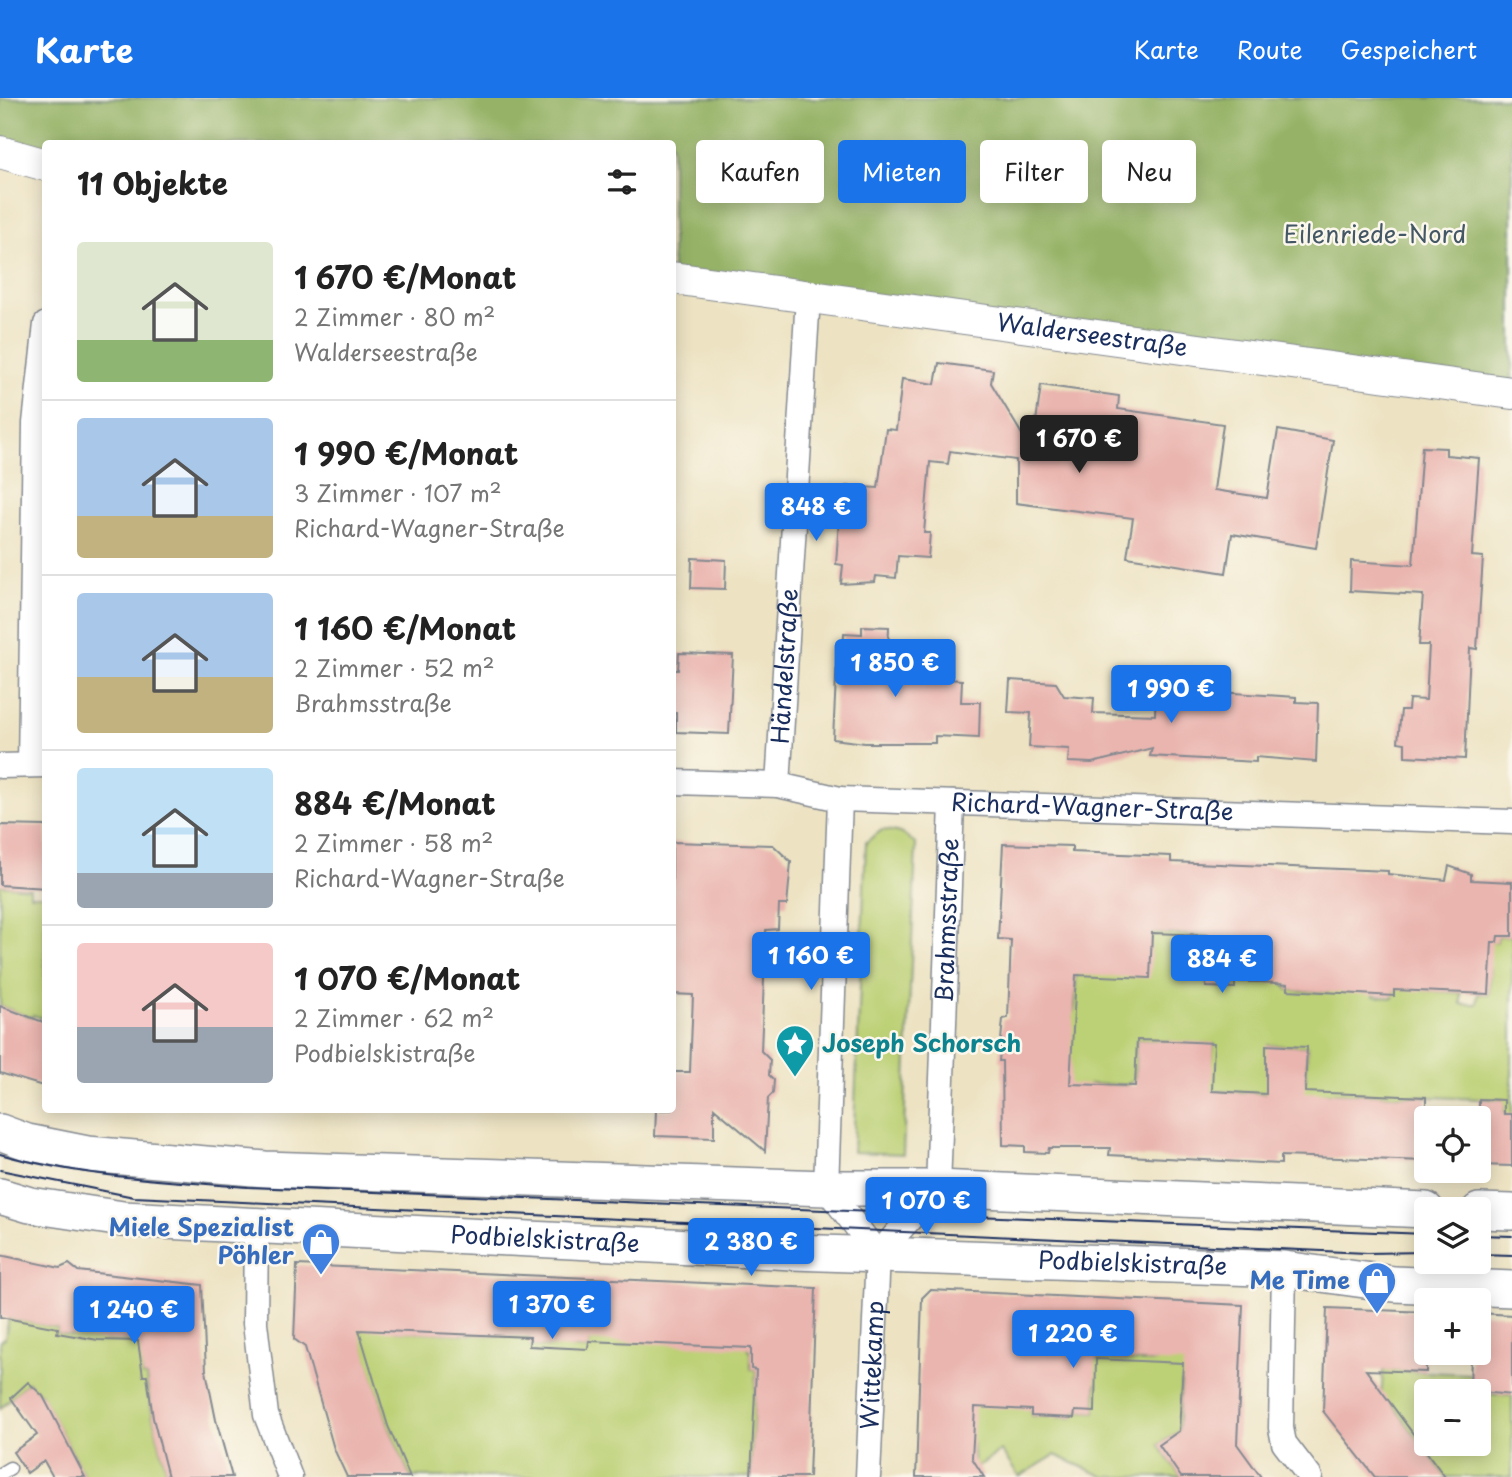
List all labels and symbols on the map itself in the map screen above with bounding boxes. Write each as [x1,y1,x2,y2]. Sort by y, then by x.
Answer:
park label: Eilenriede-Nord [1284,215,1466,251]
street label: Walderseestraße [995,303,1190,364]
pin: 1 670 € [1014,416,1144,475]
pin: 848 € [767,484,865,543]
street label: Händelstraße [761,587,806,745]
pin: 1 850 € [830,640,960,699]
pin: 1 990 € [1106,666,1236,725]
street label: Richard-Wagner-Straße [950,783,1234,828]
street label: Brahmsstraße [925,837,967,1003]
pin: 1 160 € [746,932,876,992]
pin: 884 € [1173,936,1271,995]
place icon: Joseph Schorsch [774,1023,816,1078]
place label: Joseph Schorsch [822,1024,1021,1060]
pin: 1 070 € [861,1178,991,1237]
place label: Miele Spezialist Pöhler [109,1208,295,1272]
street label: Podbielskistraße [450,1215,641,1260]
pin: 2 380 € [686,1218,816,1278]
shop icon: Miele Spezialist Pöhler [300,1221,342,1276]
street label: Podbielskistraße [1037,1240,1228,1283]
shop icon: Me Time [1356,1260,1398,1315]
place label: Me Time [1249,1261,1350,1297]
pin: 1 370 € [487,1282,617,1341]
pin: 1 240 € [69,1286,199,1346]
street label: Wittekamp [850,1300,892,1430]
pin: 1 220 € [1008,1310,1138,1370]

